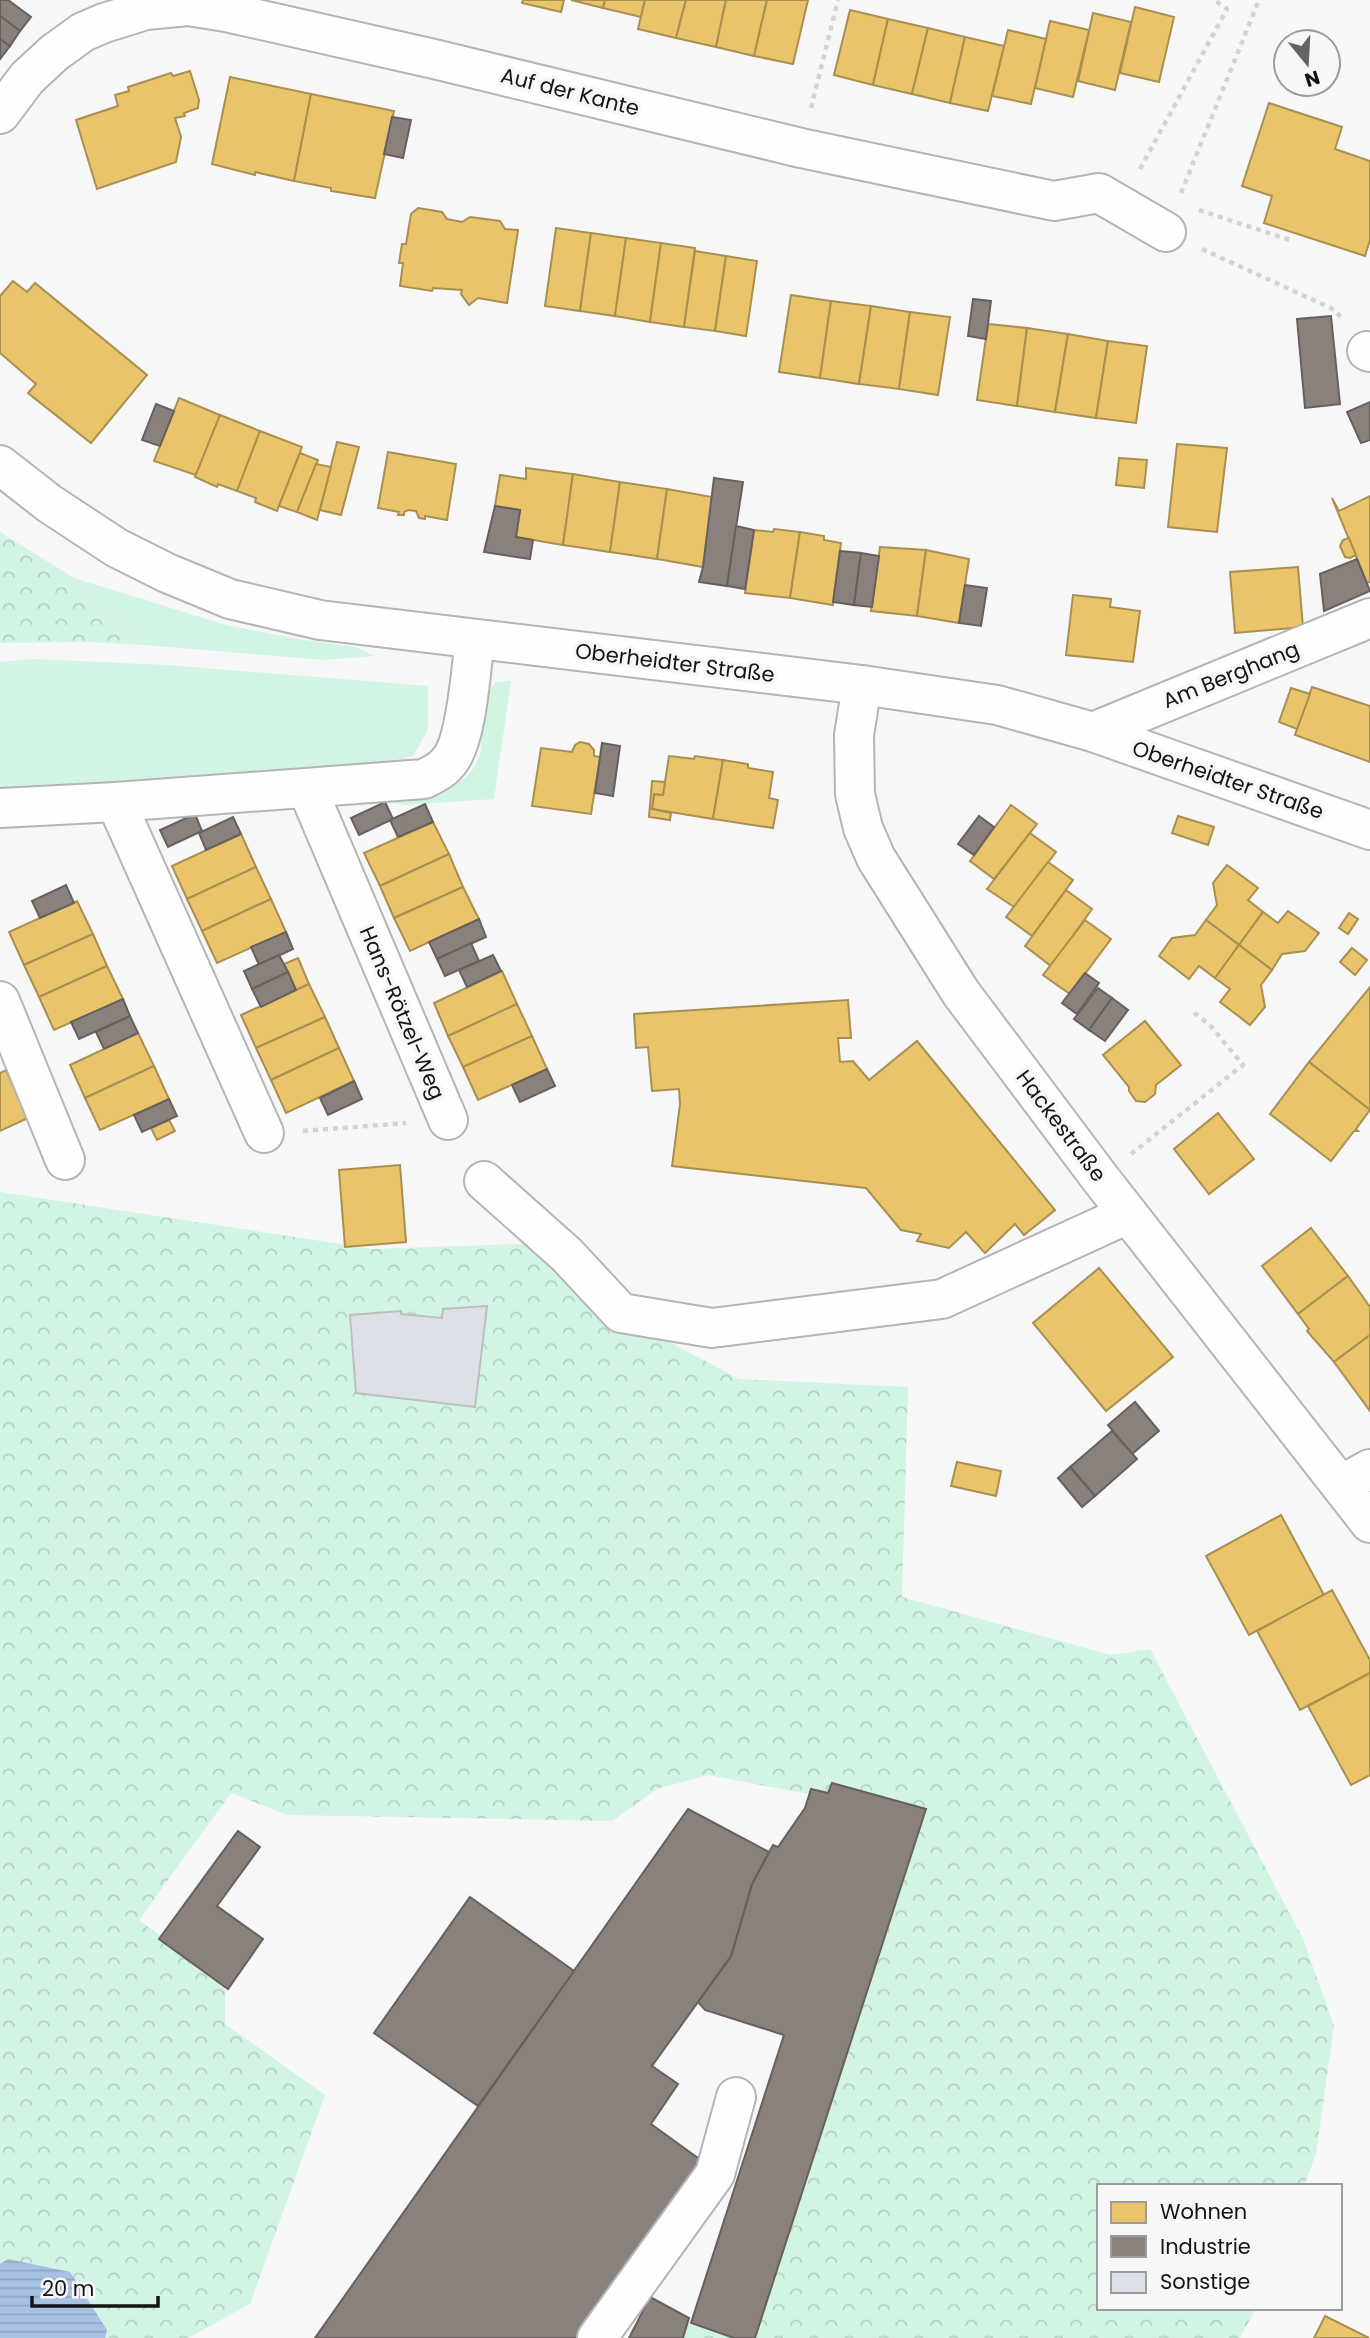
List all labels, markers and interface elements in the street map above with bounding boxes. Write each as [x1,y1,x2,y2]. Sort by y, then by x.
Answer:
north arrow [1272,28,1342,98]
street label: Auf der Kante [498,60,642,123]
text: N [1301,64,1323,94]
street label: Am Berghang [1158,634,1303,715]
street label: Oberheidter Straße [574,636,776,689]
street label: Oberheidter Straße [1129,733,1328,826]
street label: Hans-Rötzel-Weg [353,922,452,1104]
street label: Hackestraße [1010,1064,1113,1188]
legend [1097,2184,1342,2310]
text: Wohnen [1160,2197,1247,2226]
text: Industrie [1160,2232,1251,2261]
scale bar [32,2264,158,2308]
text: Sonstige [1160,2267,1250,2296]
text: 20 m [42,2274,95,2303]

